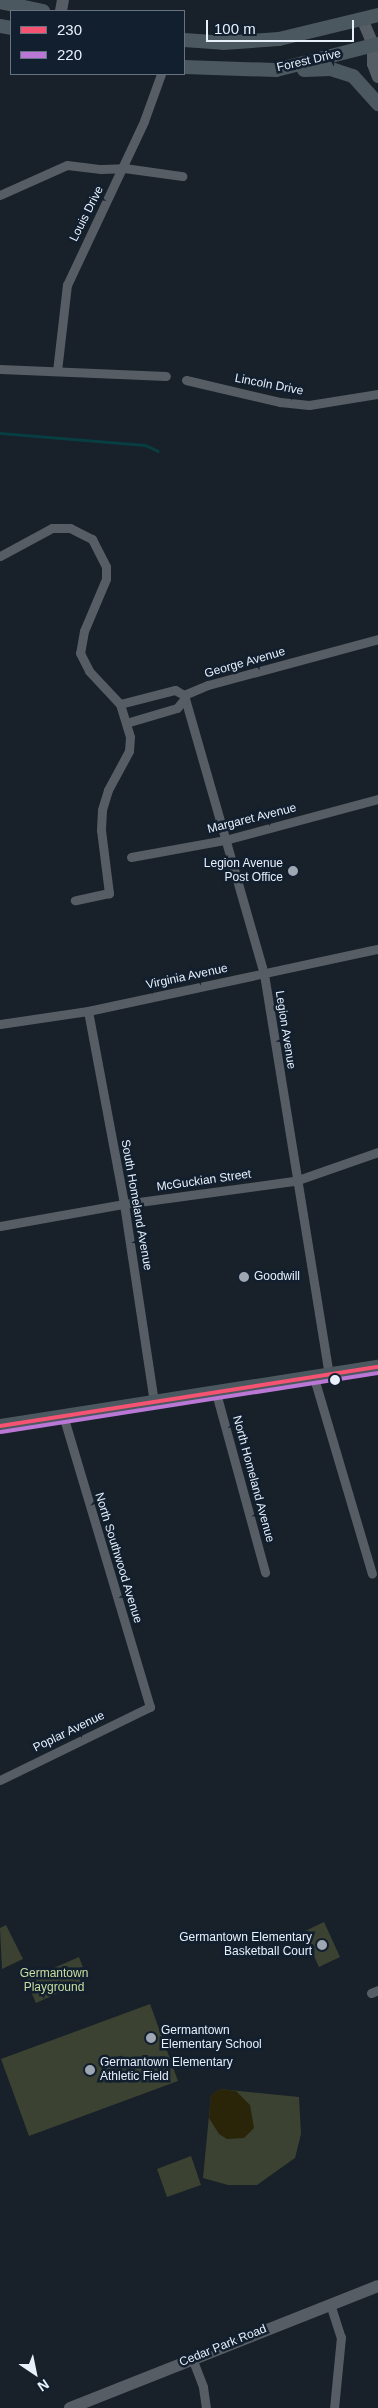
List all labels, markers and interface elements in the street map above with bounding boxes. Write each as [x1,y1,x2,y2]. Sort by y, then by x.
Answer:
legend [10,10,185,75]
scale bar [208,10,356,42]
text: 100 m [214,20,256,37]
text: 230 [57,21,82,38]
text: 220 [57,46,82,63]
street label: Forest Drive [276,47,342,75]
street label: Louis Drive [67,184,107,244]
street label: Lincoln Drive [234,371,304,399]
street label: George Avenue [203,645,287,681]
street label: Margaret Avenue [206,801,298,837]
place label: Legion Avenue Post Office [203,857,283,885]
marker: Legion Avenue Post Office [287,865,299,877]
street label: Virginia Avenue [145,961,229,993]
street label: Legion Avenue [272,989,298,1071]
street label: South Homeland Avenue [117,1138,155,1272]
street label: McGuckian Street [156,1167,252,1195]
place label: Goodwill [254,1270,300,1284]
marker: Goodwill [238,1271,250,1283]
unlabelled marker [330,1375,340,1385]
street label: North Homeland Avenue [229,1414,277,1544]
street label: North Southwood Avenue [91,1491,145,1625]
street label: Poplar Avenue [31,1708,107,1756]
place label: Germantown Elementary Basketball Court [179,1931,312,1959]
marker: Germantown Elementary Basketball Court [316,1939,328,1951]
park label: Germantown Playground [20,1967,88,1995]
place label: Germantown Elementary School [161,2024,262,2052]
marker: Germantown Elementary School [145,2032,157,2044]
place label: Germantown Elementary Athletic Field [100,2056,233,2084]
marker: Germantown Elementary Athletic Field [84,2064,96,2076]
street label: Cedar Park Road [177,2322,269,2370]
north arrow [10,2348,60,2398]
text: N [35,2376,52,2395]

